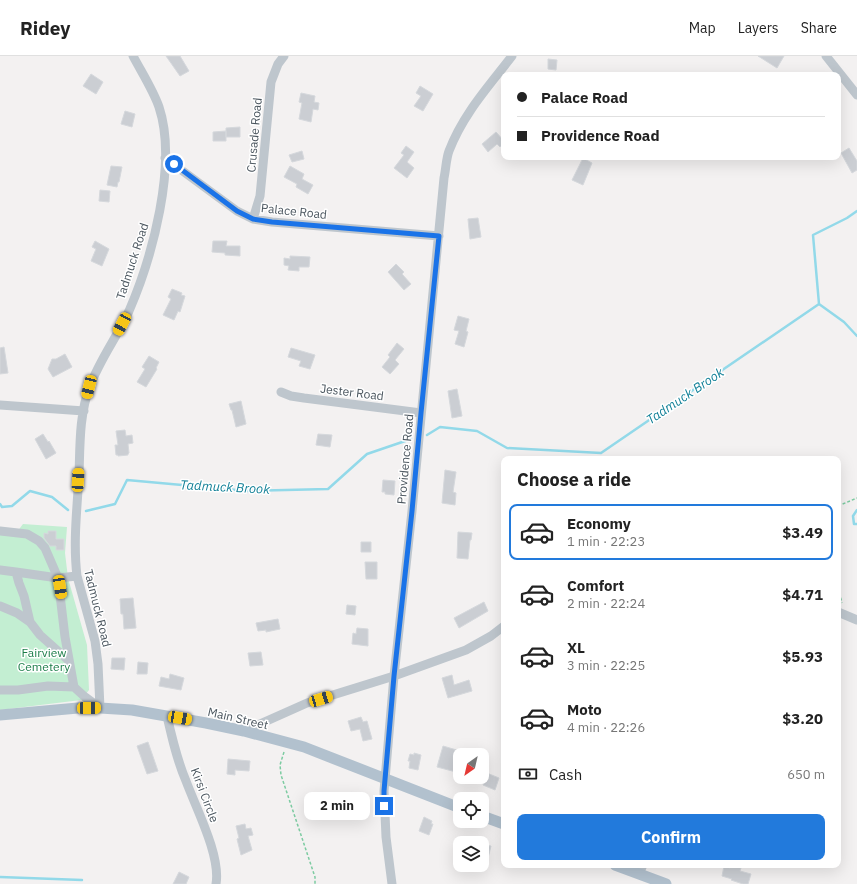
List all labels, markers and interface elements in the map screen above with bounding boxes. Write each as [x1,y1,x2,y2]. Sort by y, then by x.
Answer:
text: Ridey [20,16,70,40]
text: Map [689,19,716,37]
text: Layers [738,19,779,37]
text: Share [801,19,837,37]
text: Palace Road [541,88,628,107]
street label: Crusade Road [243,97,265,173]
text: Providence Road [541,126,660,145]
route start [165,155,183,173]
street label: Palace Road [260,200,328,222]
street label: Tadmuck Road [113,221,151,301]
car [111,311,133,337]
water label: Tadmuck Brook [643,364,727,428]
car [80,374,98,400]
street label: Jester Road [319,381,385,403]
street label: Providence Road [394,413,416,505]
car [71,468,85,492]
text: Choose a ride [517,468,631,491]
water label: Tadmuck Brook [180,476,271,498]
icon: car [519,514,555,550]
text: Economy [567,514,631,533]
text: $3.49 [782,523,823,542]
text: 1 min · 22:23 [567,533,645,550]
street label: Tadmuck Road [81,568,115,648]
car [52,574,68,600]
icon: car [519,576,555,612]
text: Comfort [567,576,624,595]
text: $4.71 [782,585,823,604]
text: 2 min · 22:24 [567,595,645,612]
icon: car [519,638,555,674]
text: XL [567,638,585,657]
park label: Fairview Cemetery [18,645,70,674]
text: $5.93 [782,647,823,666]
text: 3 min · 22:25 [567,657,645,674]
car [308,690,334,708]
icon: car [519,700,555,736]
text: Moto [567,700,602,719]
car [77,702,101,714]
street label: Main Street [206,704,270,732]
text: $3.20 [782,709,823,728]
car [167,710,193,726]
text: 4 min · 22:26 [567,719,645,736]
north arrow [453,748,489,784]
map controls [453,748,489,872]
icon: cash [517,763,539,785]
text: Cash [549,765,582,784]
street label: Kirsi Circle [188,766,222,825]
text: 650 m [787,766,825,783]
callout: 2 min [304,792,370,820]
button: locate [453,792,489,828]
text: 2 min [320,797,354,814]
route end [375,797,393,815]
button: Confirm [517,814,825,860]
button: layers [453,836,489,872]

